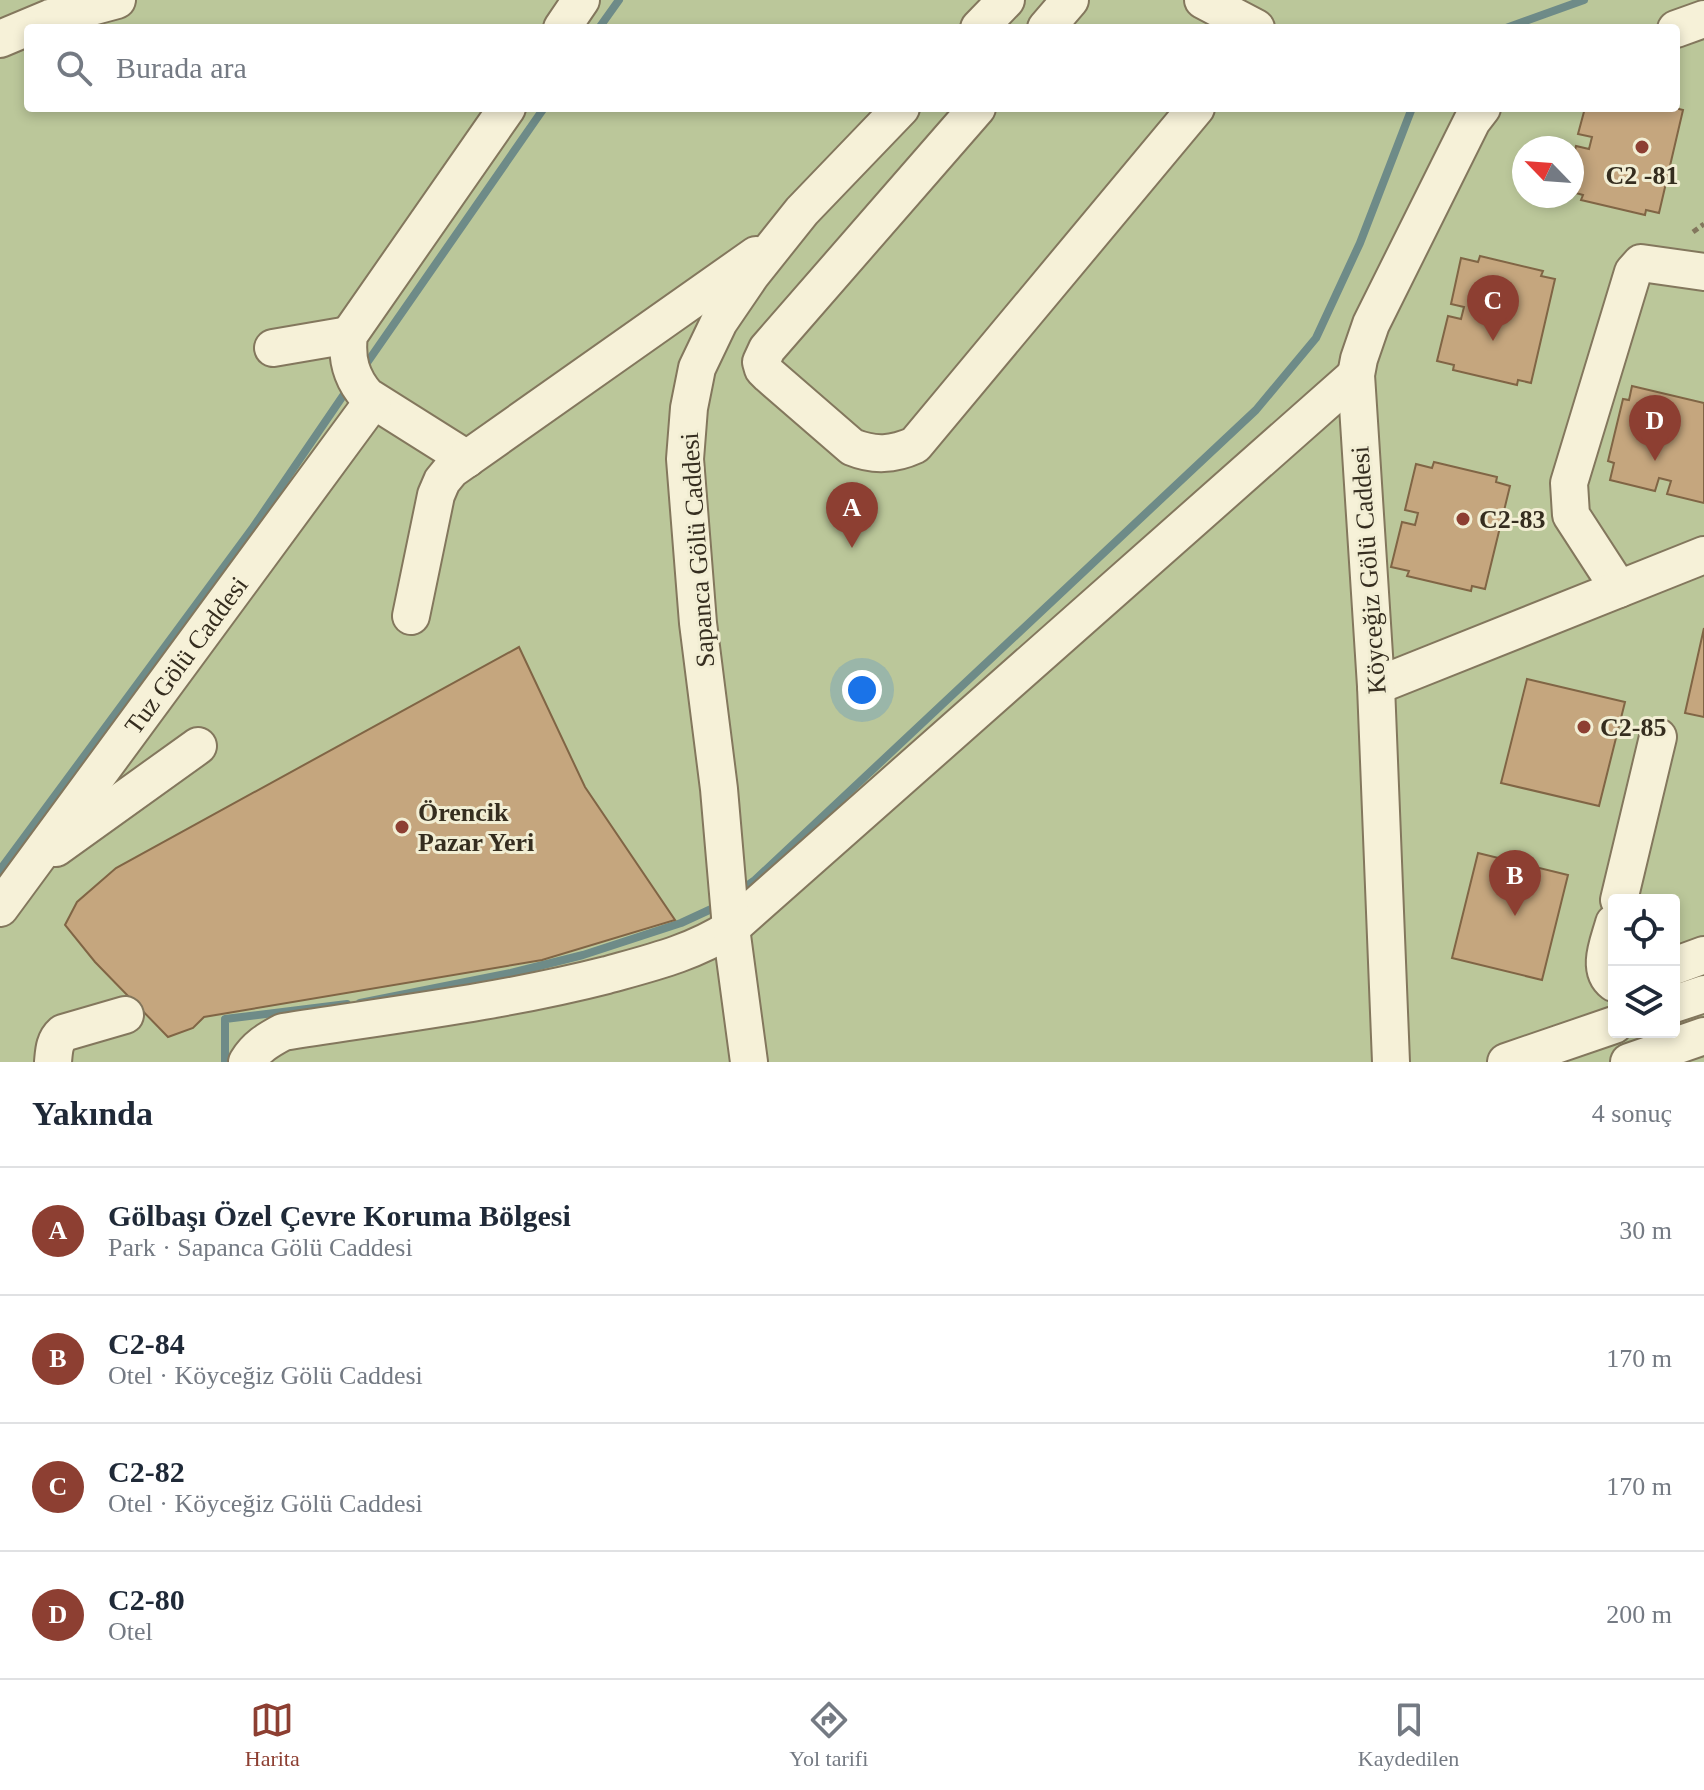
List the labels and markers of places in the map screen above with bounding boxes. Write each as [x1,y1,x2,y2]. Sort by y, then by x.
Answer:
marker: C2 -81 [1633,138,1651,156]
place label: C2 -81 [1606,161,1678,190]
pin: C [1467,275,1519,341]
pin: D [1629,395,1681,461]
pin: A [826,482,878,548]
place label: C2-83 [1479,505,1545,534]
marker: C2-83 [1454,510,1472,528]
place label: C2-85 [1600,713,1666,742]
marker: C2-85 [1575,718,1593,736]
place label: Örencik Pazar Yeri [418,798,534,857]
marker: Örencik Pazar Yeri [393,818,411,836]
pin: B [1489,850,1541,916]

